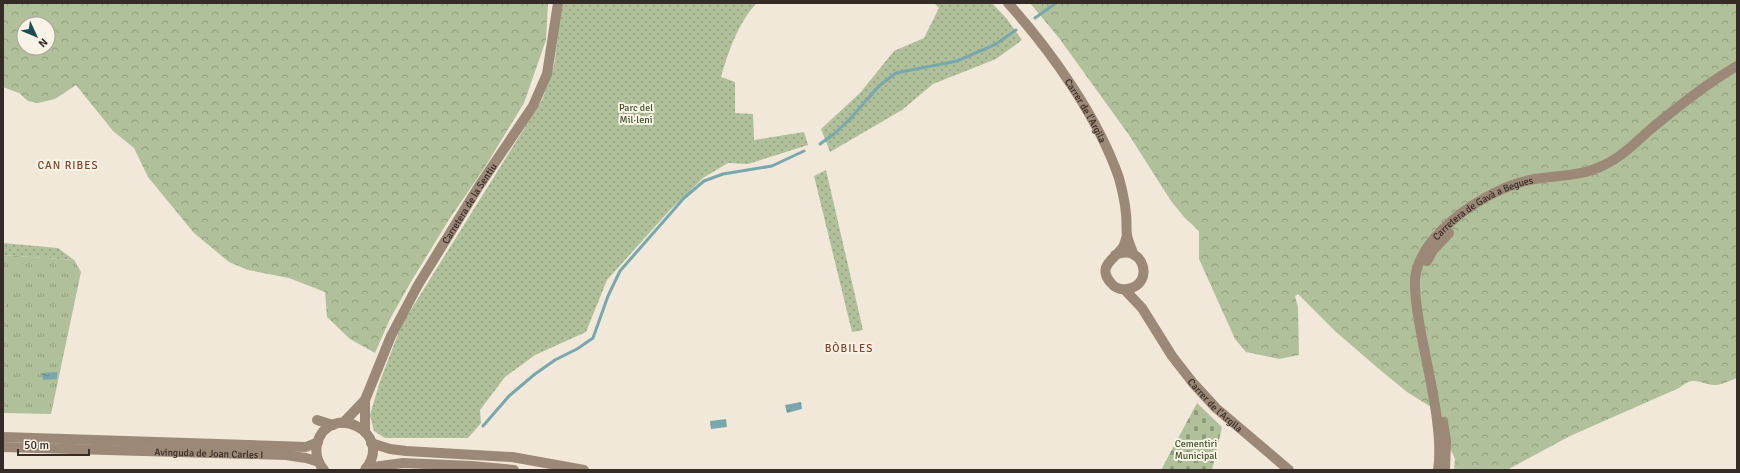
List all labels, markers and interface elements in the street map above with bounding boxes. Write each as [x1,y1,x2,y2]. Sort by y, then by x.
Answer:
north arrow [16,16,56,56]
text: N [35,35,50,50]
street label: Carrer de l'Argila [1062,77,1108,145]
park label: Parc del Mil·leni [619,102,653,126]
district label: CAN RIBES [37,159,99,172]
street label: Carretera de la Sentiu [440,161,500,246]
street label: Carretera de Gavà a Begues [1430,174,1535,243]
district label: BÒBILES [825,341,873,355]
street label: Carrer de l'Argila [1185,376,1245,435]
scale bar [18,431,89,457]
text: 50 m [24,438,49,453]
park label: Cementiri Municipal [1175,438,1217,462]
street label: Avinguda de Joan Carles I [154,446,264,461]

